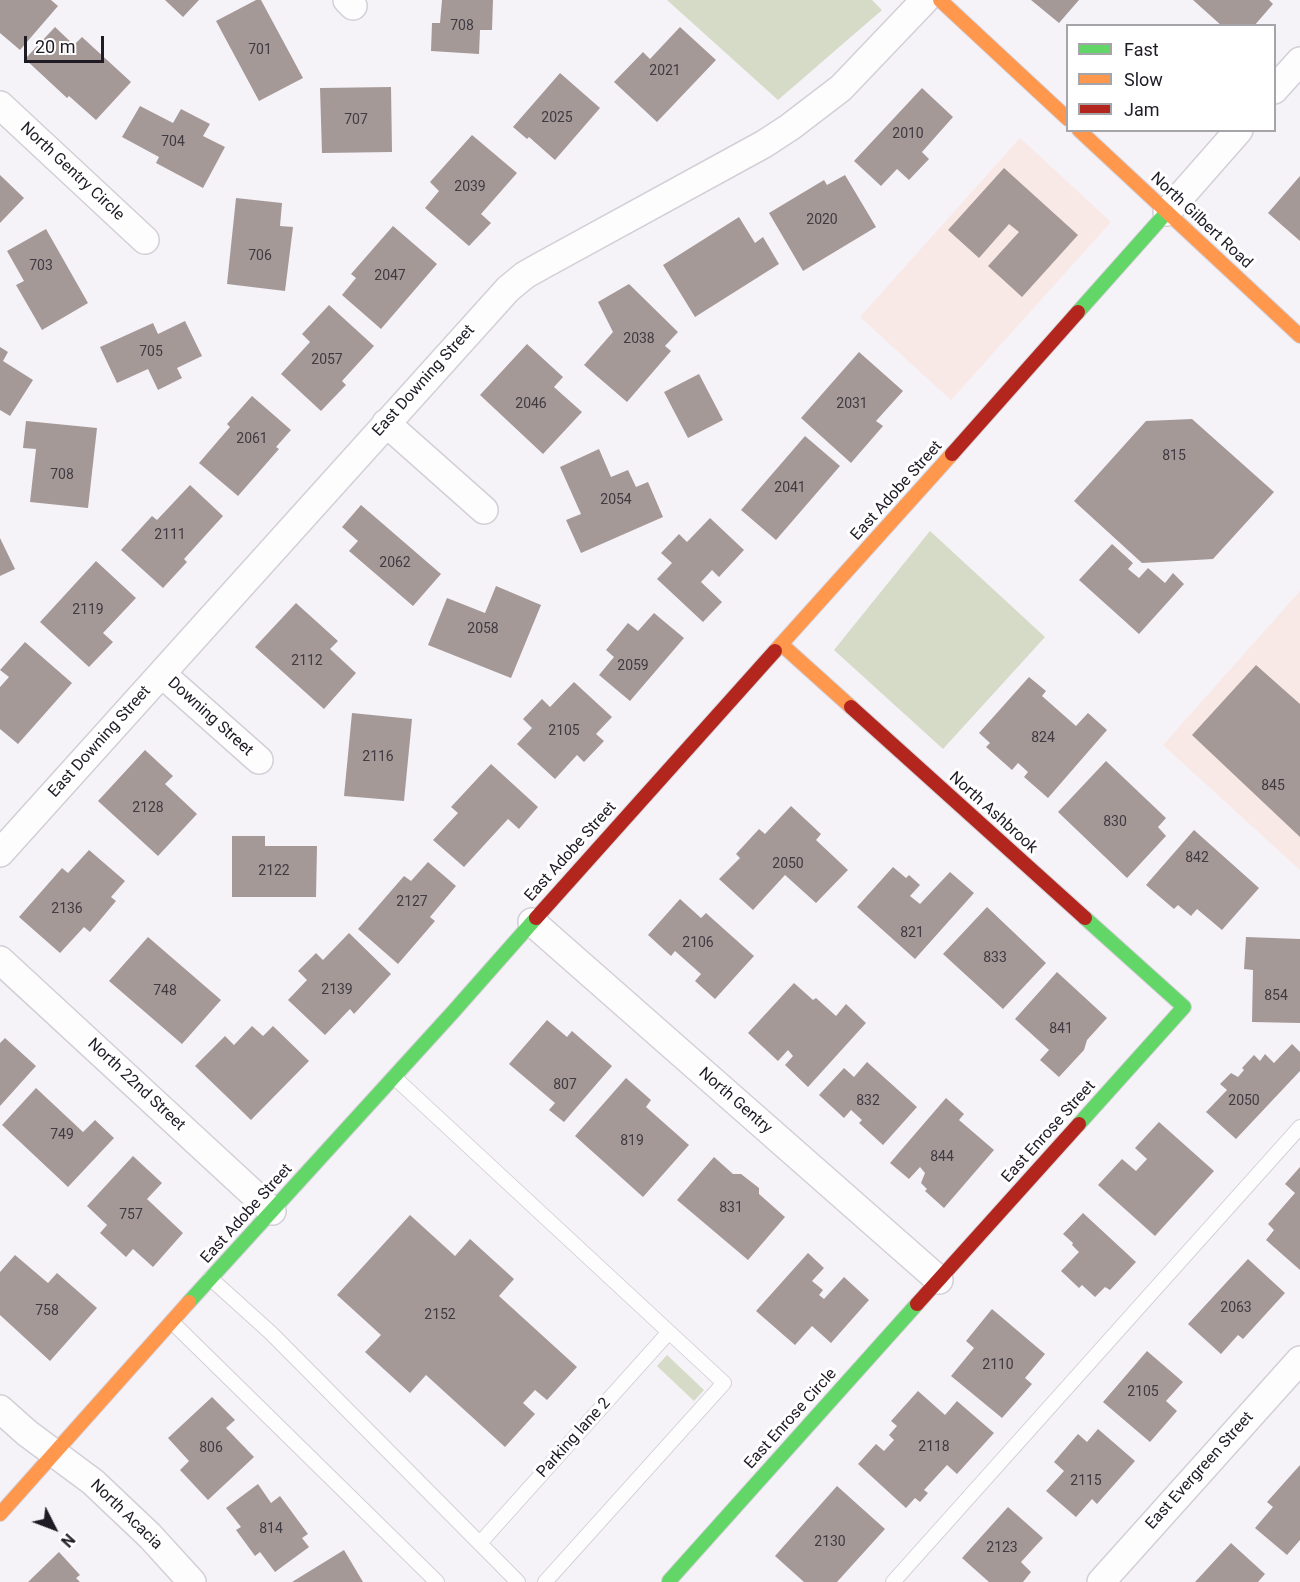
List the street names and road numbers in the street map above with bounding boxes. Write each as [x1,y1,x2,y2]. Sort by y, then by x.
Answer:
street label: North Gentry Circle [16,119,128,225]
street label: North Gilbert Road [1146,169,1256,273]
street label: East Downing Street [369,321,479,441]
street label: East Adobe Street [847,437,947,545]
street label: Downing Street [163,674,257,760]
street label: East Downing Street [45,682,155,802]
street label: North Ashbrook [945,768,1041,858]
street label: East Adobe Street [521,798,621,906]
street label: North 22nd Street [83,1035,189,1135]
street label: North Gentry [694,1064,776,1138]
street label: East Enrose Street [998,1077,1100,1187]
street label: East Adobe Street [197,1160,297,1268]
street label: East Enrose Circle [741,1365,841,1473]
street label: Parking lane 2 [533,1394,615,1482]
street label: East Evergreen Street [1142,1408,1258,1534]
street label: North Acacia [86,1476,166,1554]

